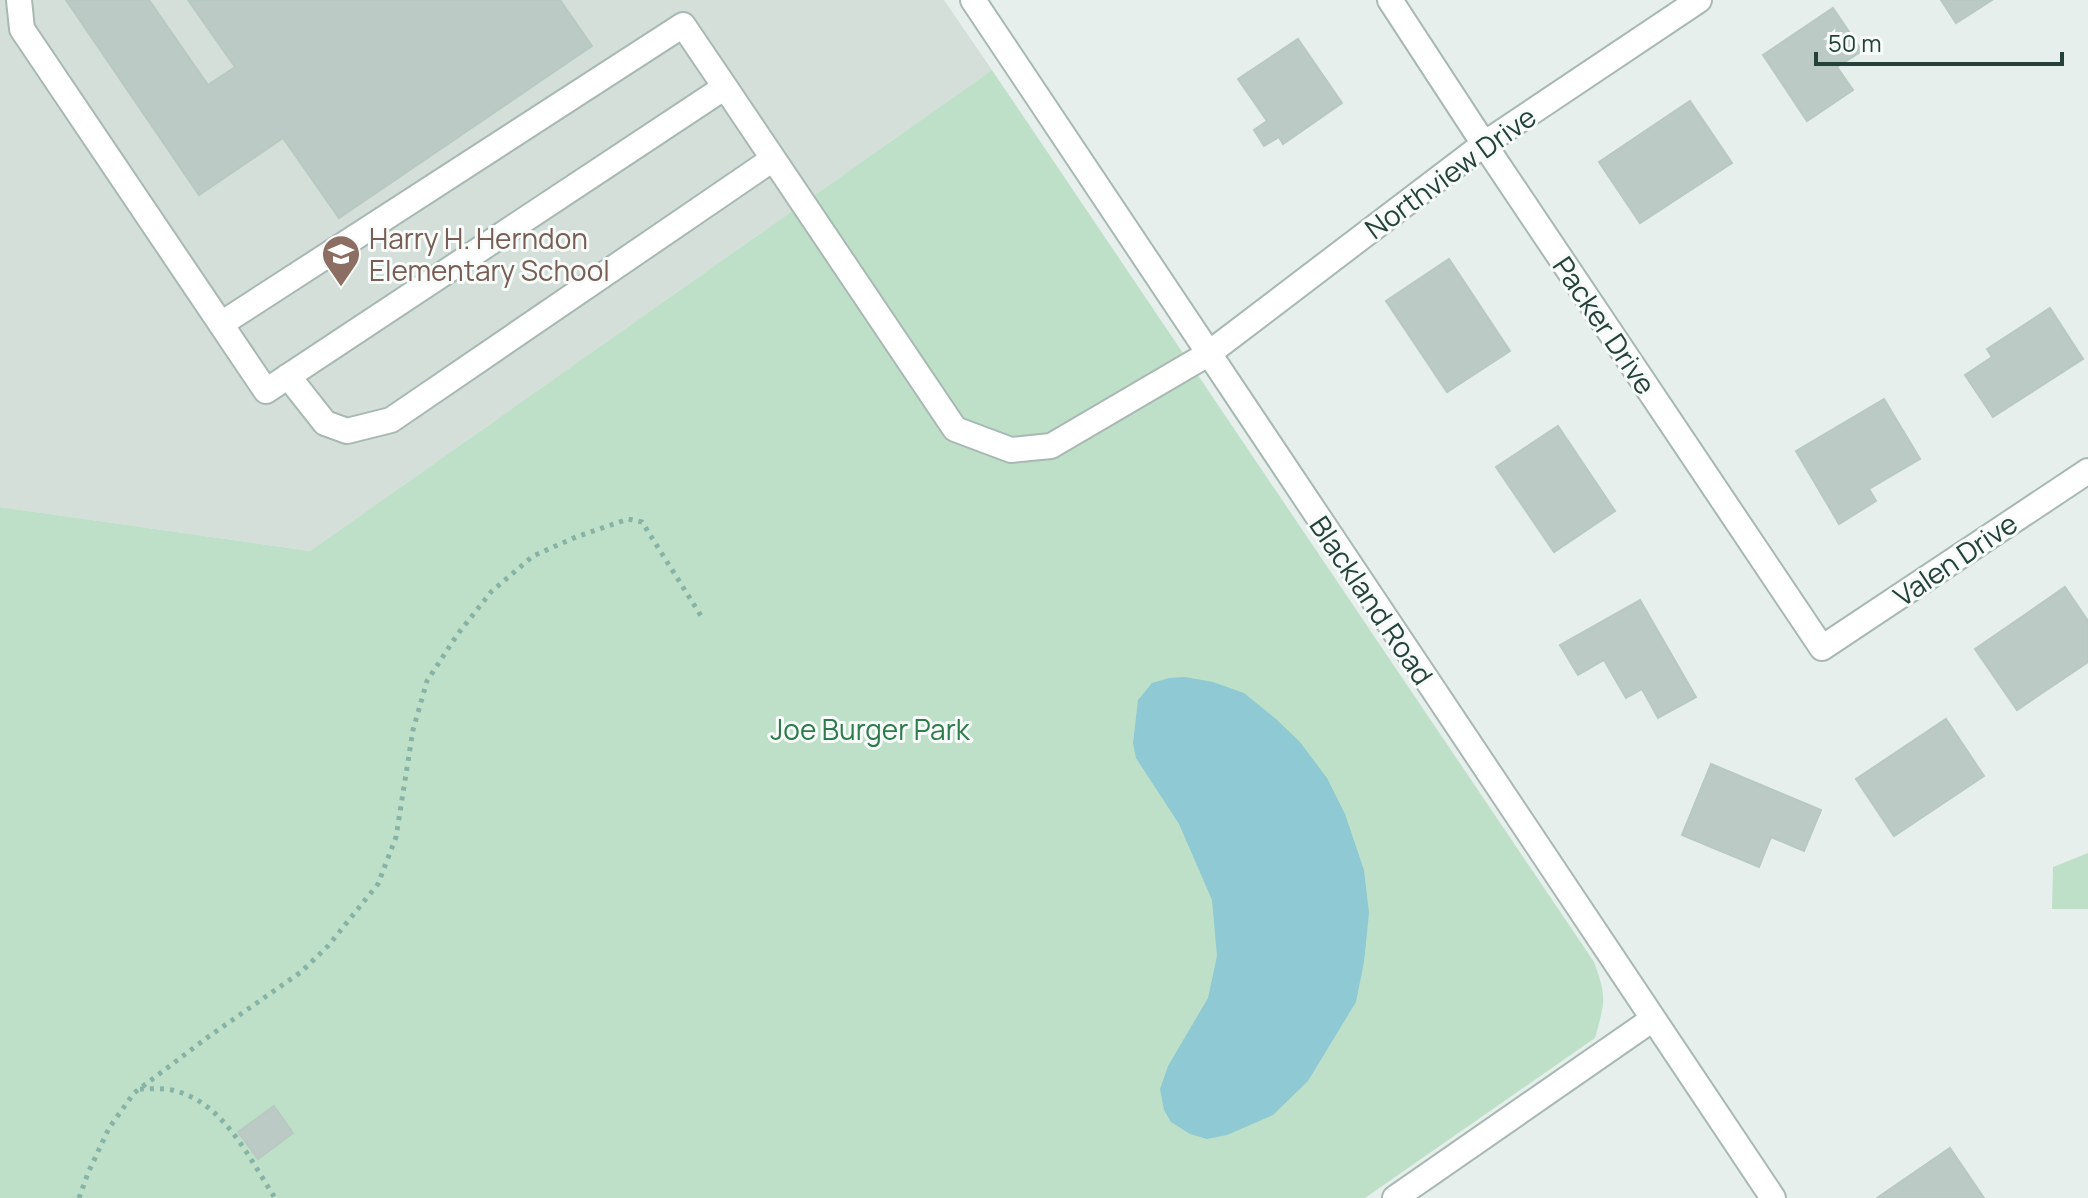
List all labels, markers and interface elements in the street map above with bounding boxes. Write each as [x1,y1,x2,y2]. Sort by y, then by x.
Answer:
scale bar [1816,16,2062,66]
text: 50 m [1828,26,1882,59]
street label: Northview Drive [1357,97,1543,247]
place label: Harry H. Herndon Elementary School [369,219,610,289]
school or university icon: Harry H. Herndon Elementary School [320,233,362,288]
street label: Packer Drive [1545,249,1665,401]
street label: Valen Drive [1886,504,2024,614]
street label: Blackland Road [1301,508,1443,692]
park label: Joe Burger Park [770,710,971,748]

